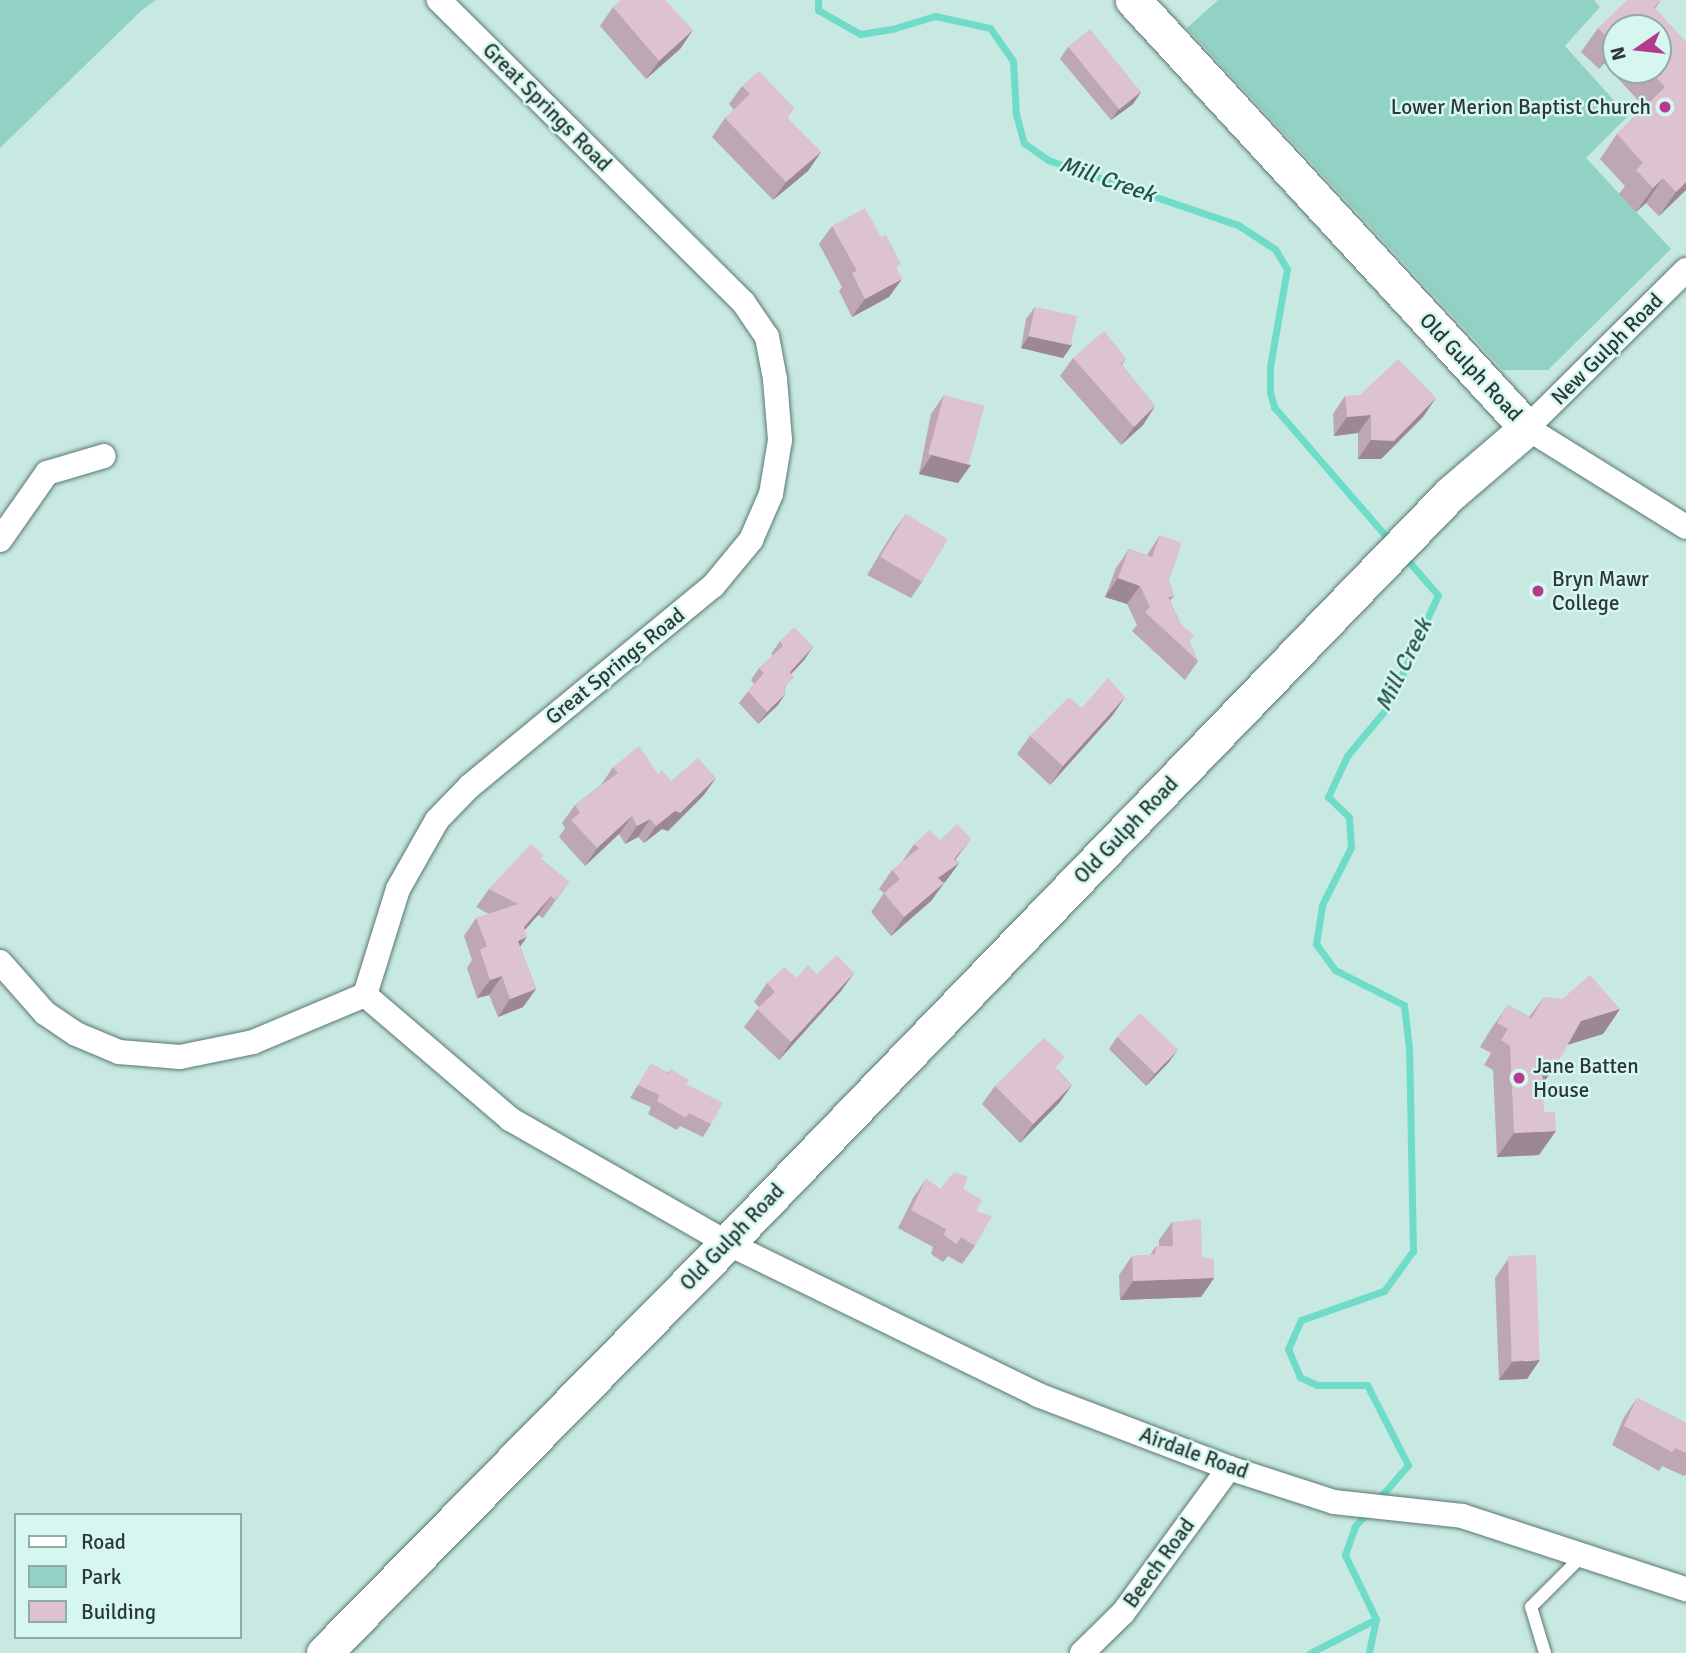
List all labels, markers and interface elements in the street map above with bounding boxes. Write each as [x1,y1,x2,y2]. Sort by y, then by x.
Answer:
north arrow [1602,14,1672,84]
street label: Great Springs Road [477,37,617,177]
text: N [1605,44,1632,63]
place label: Lower Merion Baptist Church [1391,94,1651,120]
marker: Lower Merion Baptist Church [1657,99,1673,115]
water label: Mill Creek [1055,151,1159,209]
street label: New Gulph Road [1546,288,1668,410]
street label: Old Gulph Road [1414,308,1528,426]
place label: Bryn Mawr College [1552,566,1649,616]
marker: Bryn Mawr College [1530,583,1546,599]
street label: Great Springs Road [540,602,690,730]
water label: Mill Creek [1370,614,1438,716]
street label: Old Gulph Road [1069,771,1183,889]
place label: Jane Batten House [1533,1053,1639,1103]
marker: Jane Batten House [1511,1070,1527,1086]
street label: Old Gulph Road [675,1178,789,1296]
street label: Airdale Road [1136,1422,1252,1484]
legend [14,1513,242,1639]
street label: Beech Road [1118,1513,1200,1613]
text: Road [81,1529,126,1555]
text: Park [81,1564,121,1590]
text: Building [81,1599,156,1625]

